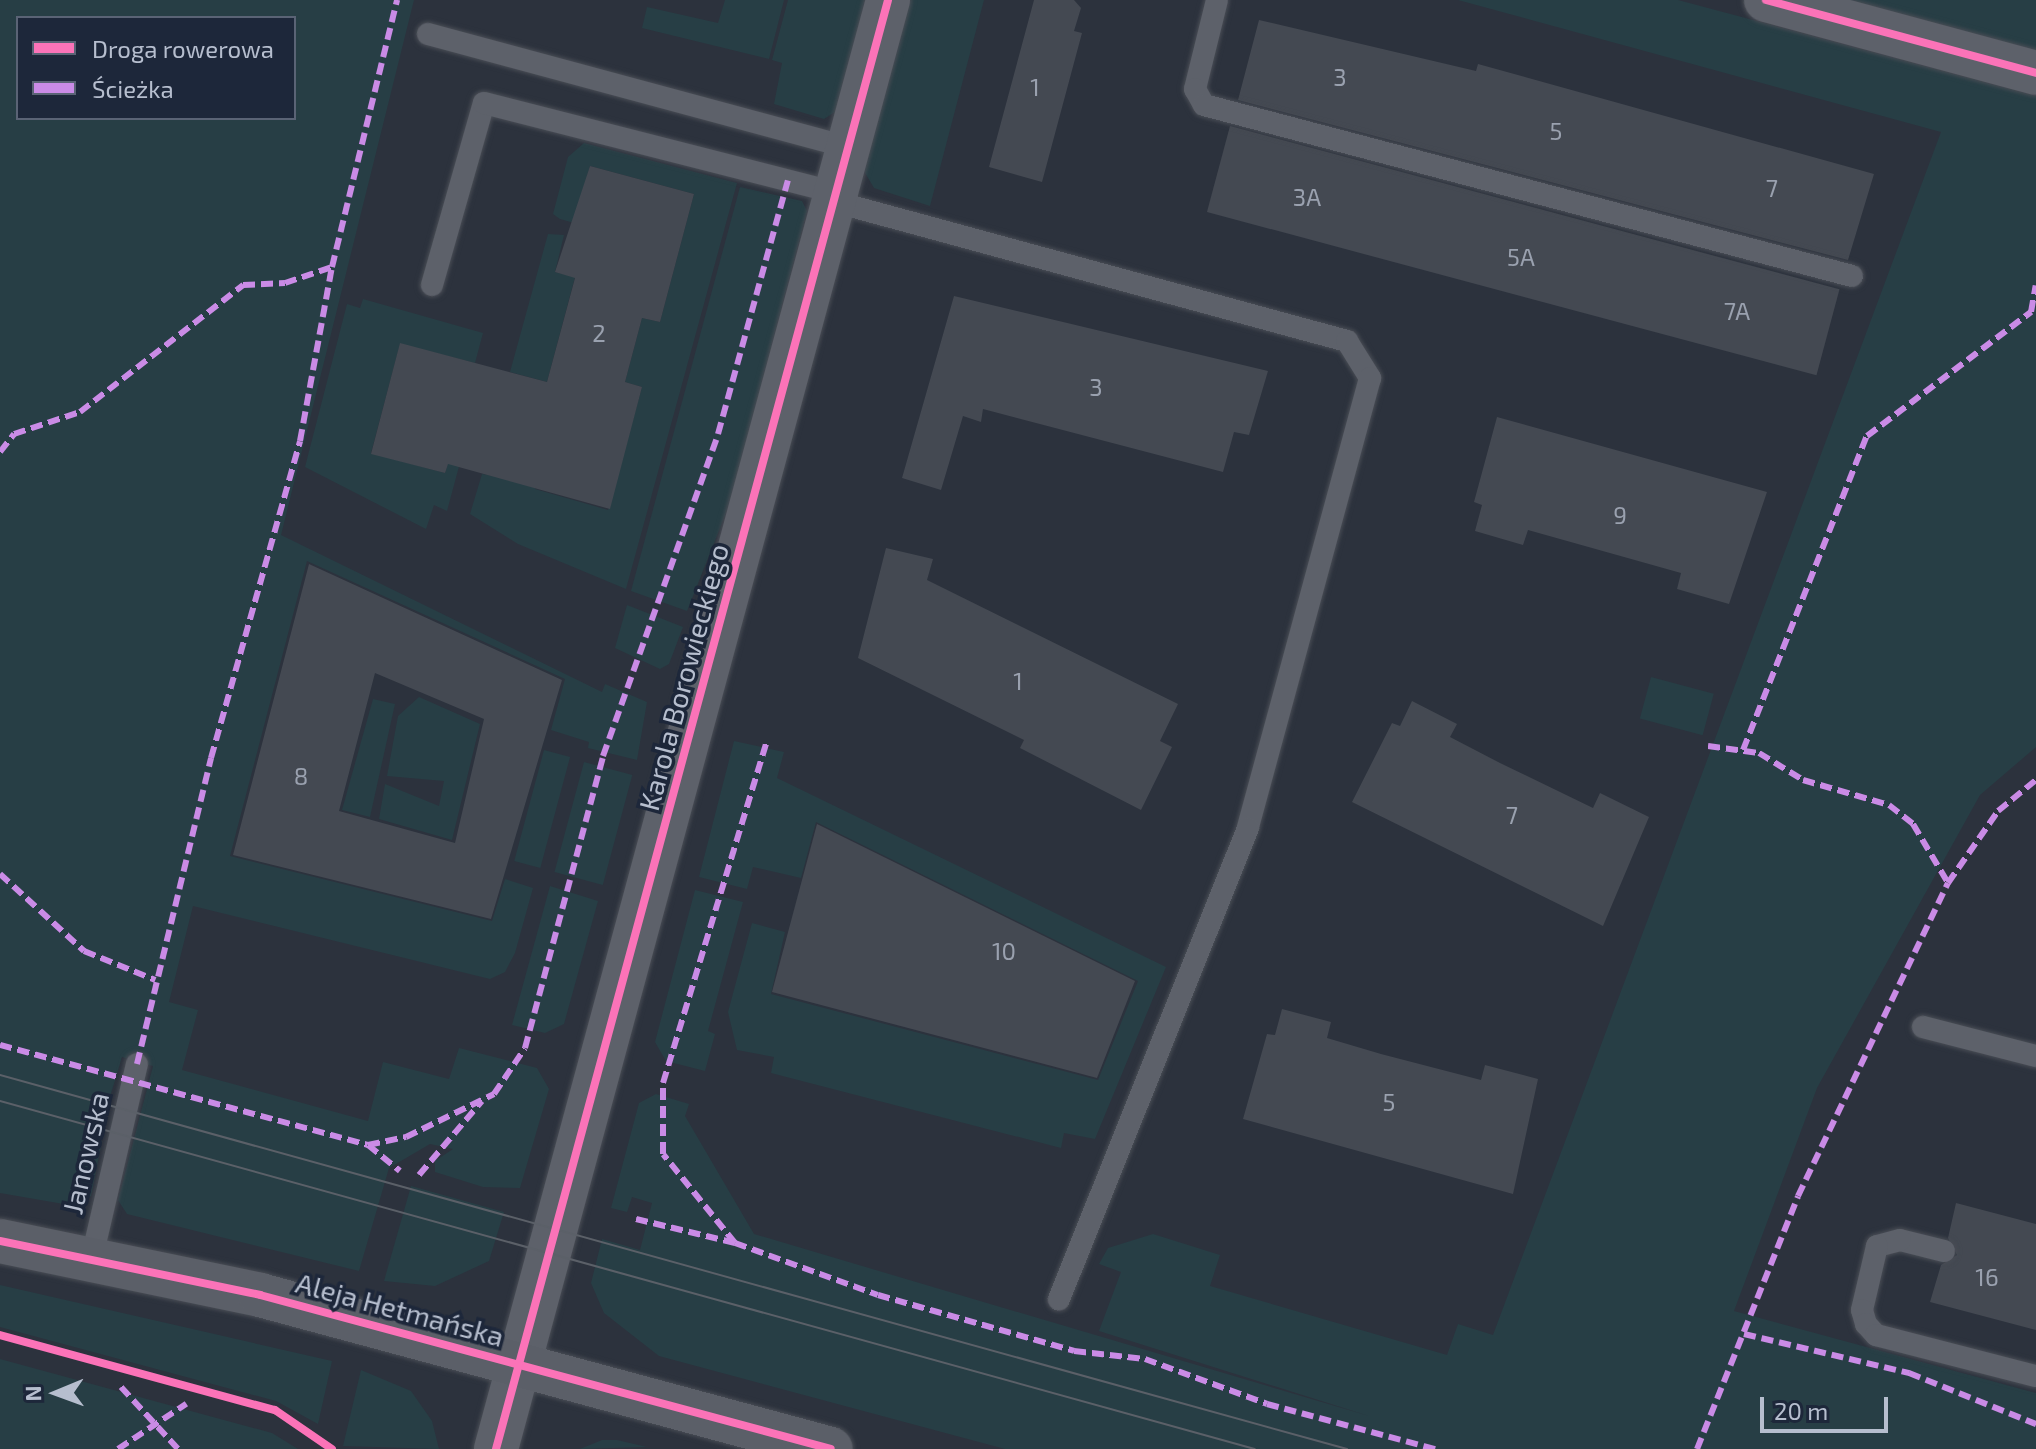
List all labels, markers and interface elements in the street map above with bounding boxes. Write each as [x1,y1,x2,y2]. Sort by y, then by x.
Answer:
legend [16,16,296,120]
text: Droga rowerowa [92,34,274,63]
house number: 3 [1333,63,1347,91]
house number: 1 [1030,73,1040,101]
text: Ścieżka [92,74,174,103]
house number: 5 [1550,117,1562,145]
house number: 7 [1766,174,1778,202]
house number: 3A [1293,183,1321,211]
house number: 5A [1507,243,1535,271]
house number: 7A [1724,297,1750,325]
house number: 2 [592,319,606,347]
house number: 3 [1089,373,1103,401]
house number: 9 [1613,501,1627,529]
street label: Karola Borowieckiego [631,540,735,814]
house number: 1 [1013,667,1023,695]
house number: 8 [294,762,308,790]
house number: 7 [1506,801,1518,829]
house number: 10 [992,937,1016,965]
house number: 5 [1383,1088,1395,1116]
street label: Janowska [55,1089,115,1217]
house number: 16 [1975,1263,1999,1291]
street label: Aleja Hetmańska [292,1265,508,1353]
north arrow [16,1353,96,1433]
scale bar [1764,1381,1892,1431]
text: N [19,1385,45,1402]
text: 20 m [1774,1396,1828,1425]

